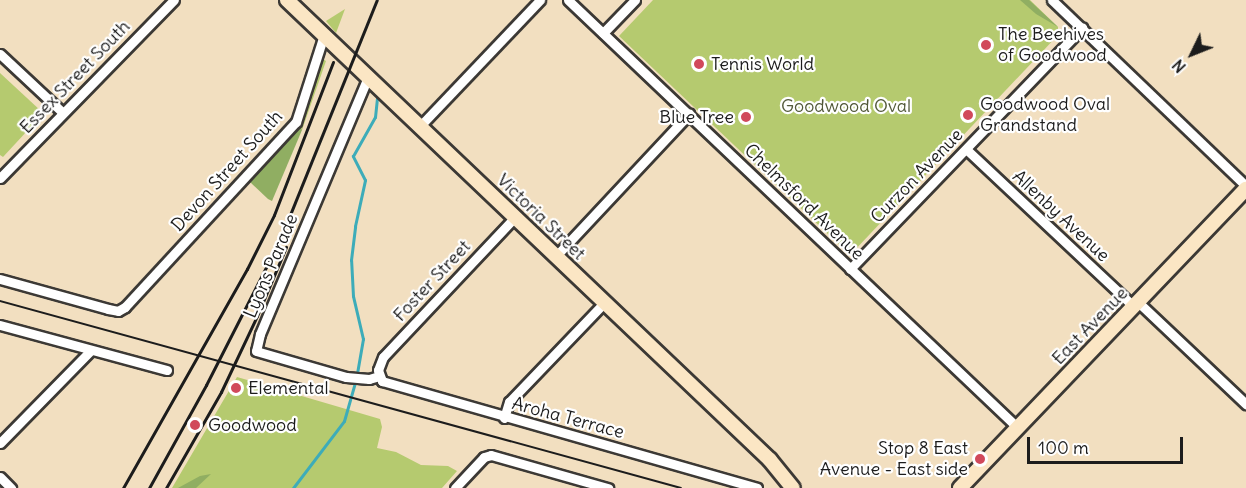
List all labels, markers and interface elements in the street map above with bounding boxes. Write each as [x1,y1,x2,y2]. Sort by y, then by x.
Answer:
street label: Essex Street South [15,16,135,138]
place label: The Beehives of Goodwood [998,24,1107,66]
north arrow [1162,24,1222,84]
marker: The Beehives of Goodwood [979,38,993,52]
place label: Tennis World [711,53,814,75]
text: N [1168,55,1190,77]
marker: Tennis World [692,57,706,71]
place label: Goodwood Oval Grandstand [980,94,1110,136]
park label: Goodwood Oval [781,95,911,117]
street label: Devon Street South [167,106,287,236]
place label: Blue Tree [659,106,734,128]
marker: Goodwood Oval Grandstand [961,108,975,122]
marker: Blue Tree [739,110,753,124]
street label: Curzon Avenue [866,124,968,228]
street label: Chelmsford Avenue [740,139,868,265]
street label: Allenby Avenue [1008,166,1114,266]
street label: Victoria Street [492,169,590,265]
street label: Lyons Parade [239,211,303,321]
street label: Foster Street [389,236,475,326]
street label: East Avenue [1048,283,1132,369]
place label: Elemental [248,377,328,399]
marker: Elemental [229,381,243,395]
street label: Aroha Terrace [510,393,626,443]
place label: Goodwood [208,414,297,436]
marker: Goodwood [186,416,204,434]
scale bar [1030,425,1186,463]
text: 100 m [1038,436,1089,459]
place label: Stop 8 East Avenue - East side [820,438,968,480]
marker: Stop 8 East Avenue - East side [973,452,987,466]

